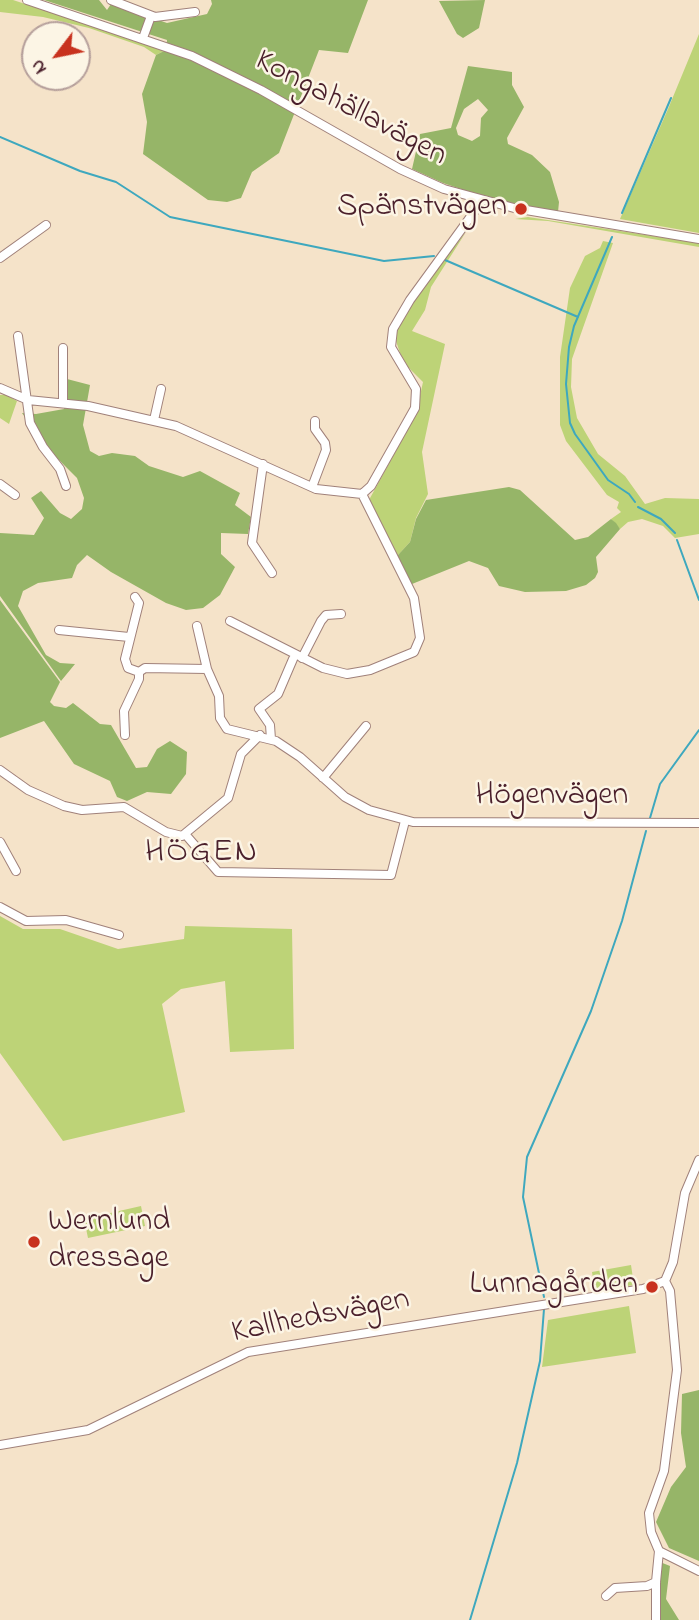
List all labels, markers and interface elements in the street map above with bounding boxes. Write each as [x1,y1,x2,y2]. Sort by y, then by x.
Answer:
north arrow [21,21,91,91]
street label: Kongahällavägen [247,43,453,177]
text: N [25,54,54,79]
place label: Spänstvägen [337,190,507,228]
marker: Spänstvägen [513,201,529,217]
street label: Högenvägen [476,779,628,817]
district label: HÖGEN [146,835,258,875]
place label: Wernlund dressage [48,1205,170,1280]
marker: Wernlund dressage [26,1234,42,1250]
place label: Lunnagården [469,1268,638,1306]
marker: Lunnagården [644,1279,660,1295]
street label: Kallhedsvägen [229,1282,413,1354]

